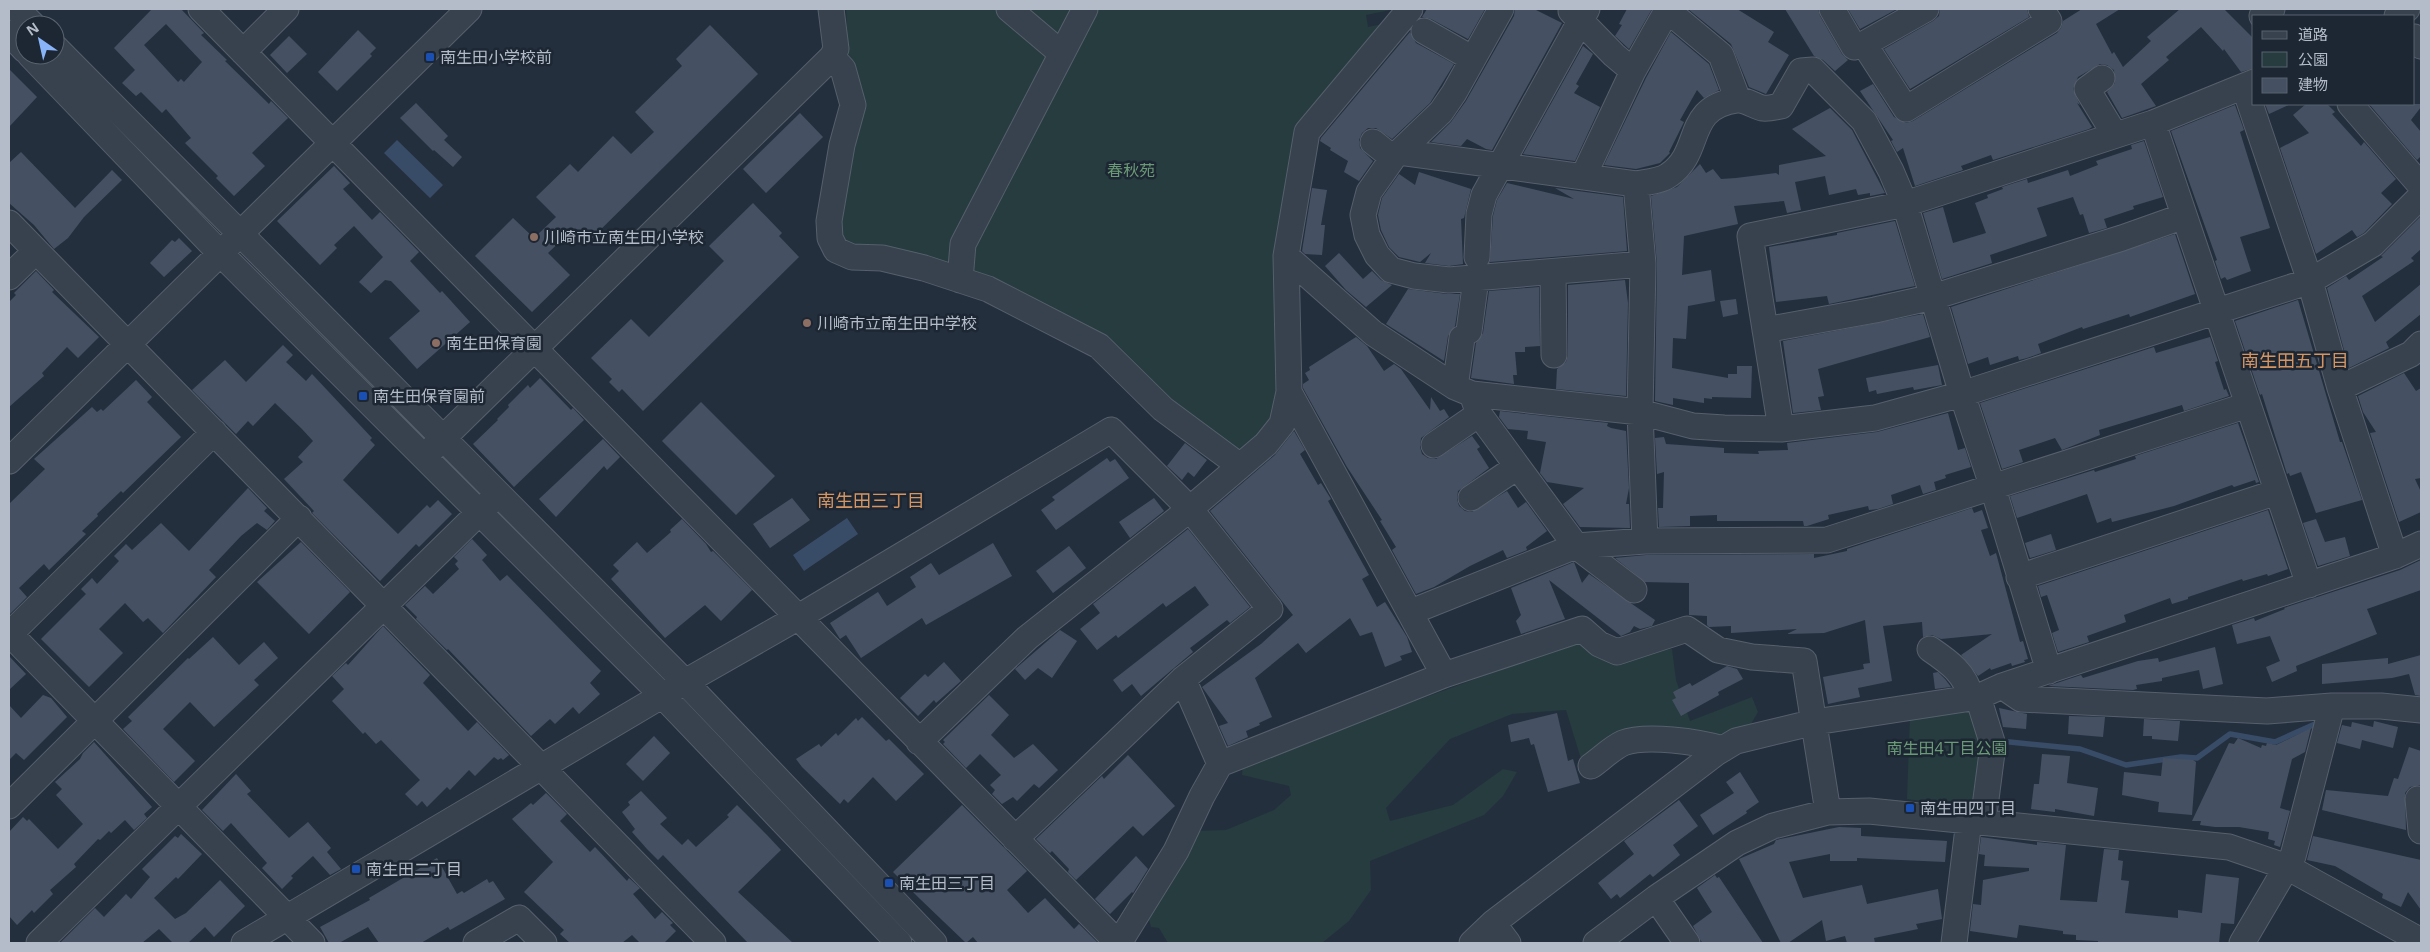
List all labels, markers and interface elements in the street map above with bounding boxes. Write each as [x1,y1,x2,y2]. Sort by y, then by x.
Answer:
north arrow [15,15,65,65]
legend [2252,15,2415,105]
text: N [22,18,42,40]
text: 道路 [2298,24,2328,44]
place label: 南生田小学校前 [440,46,552,68]
text: 公園 [2298,49,2328,69]
marker: 南生田小学校前 [424,51,436,63]
text: 建物 [2298,74,2328,94]
park label: 春秋苑 [1107,159,1155,181]
place label: 川崎市立南生田小学校 [544,226,704,248]
marker: 川崎市立南生田小学校 [528,231,540,243]
place label: 川崎市立南生田中学校 [817,312,977,334]
marker: 川崎市立南生田中学校 [801,317,813,329]
place label: 南生田保育園 [446,332,542,354]
marker: 南生田保育園 [430,337,442,349]
district label: 南生田五丁目 [2241,348,2349,372]
place label: 南生田保育園前 [373,385,485,407]
marker: 南生田保育園前 [357,390,369,402]
district label: 南生田三丁目 [817,488,925,512]
park label: 南生田4丁目公園 [1886,737,2008,759]
place label: 南生田四丁目 [1920,797,2016,819]
marker: 南生田四丁目 [1904,802,1916,814]
place label: 南生田二丁目 [366,858,462,880]
marker: 南生田二丁目 [350,863,362,875]
place label: 南生田三丁目 [899,872,995,894]
marker: 南生田三丁目 [883,877,895,889]

